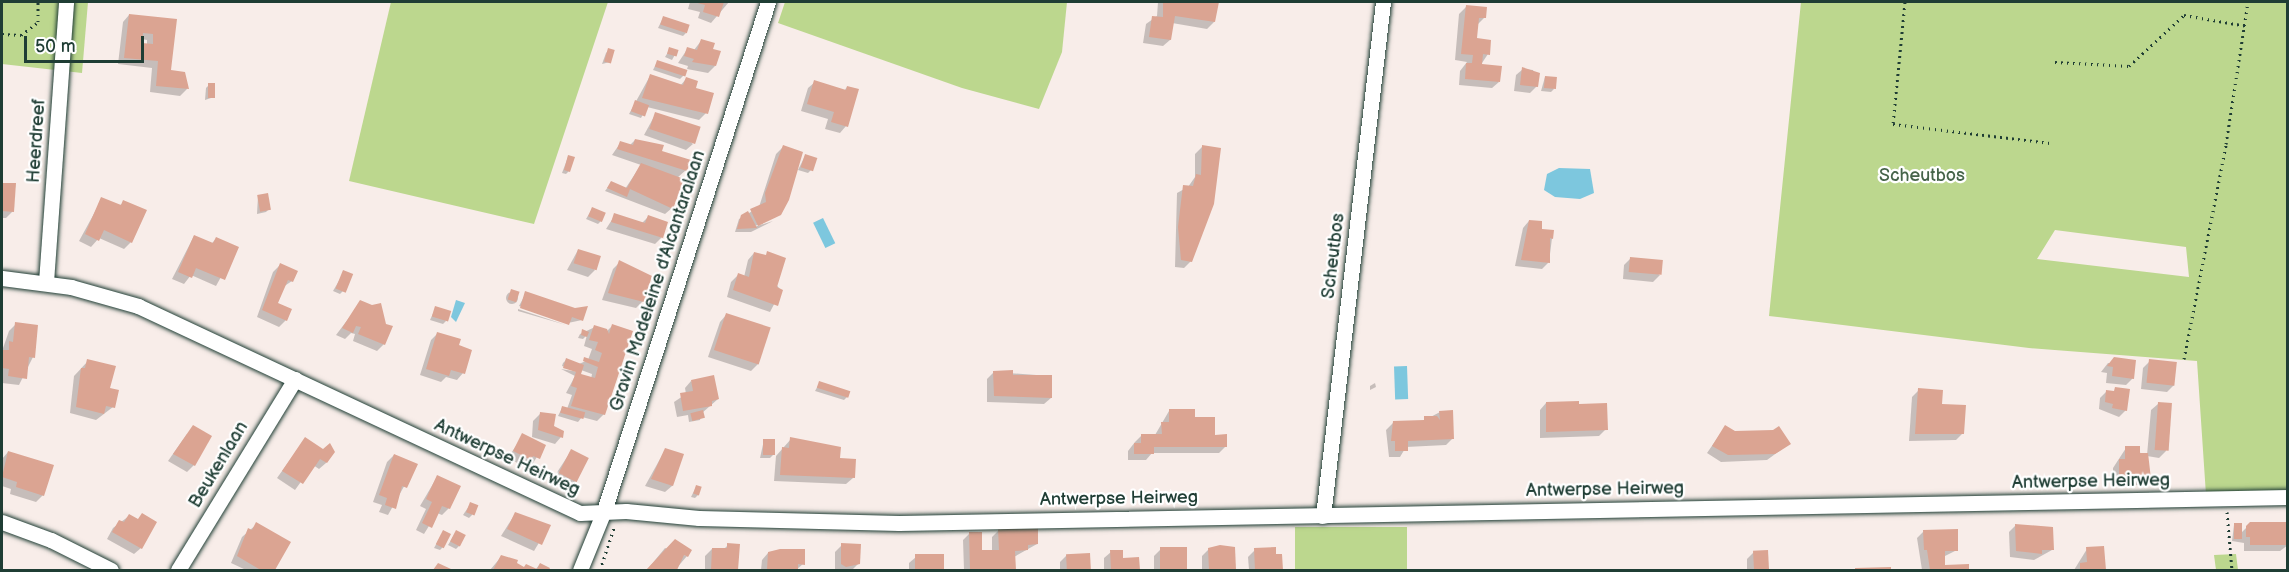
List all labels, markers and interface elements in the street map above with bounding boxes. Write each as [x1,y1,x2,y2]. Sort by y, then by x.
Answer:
scale bar [27,24,147,62]
text: 50 m [35,36,76,57]
street label: Heerdreef [23,98,51,184]
street label: Gravin Madeleine d'Alcantaralaan [606,148,710,414]
park label: Scheutbos [1879,165,1965,187]
street label: Scheutbos [1318,212,1350,300]
street label: Antwerpse Heirweg [431,415,583,501]
street label: Beukenlaan [185,418,253,512]
street label: Antwerpse Heirweg [2012,470,2170,494]
street label: Antwerpse Heirweg [1526,478,1684,502]
street label: Antwerpse Heirweg [1040,487,1198,511]

